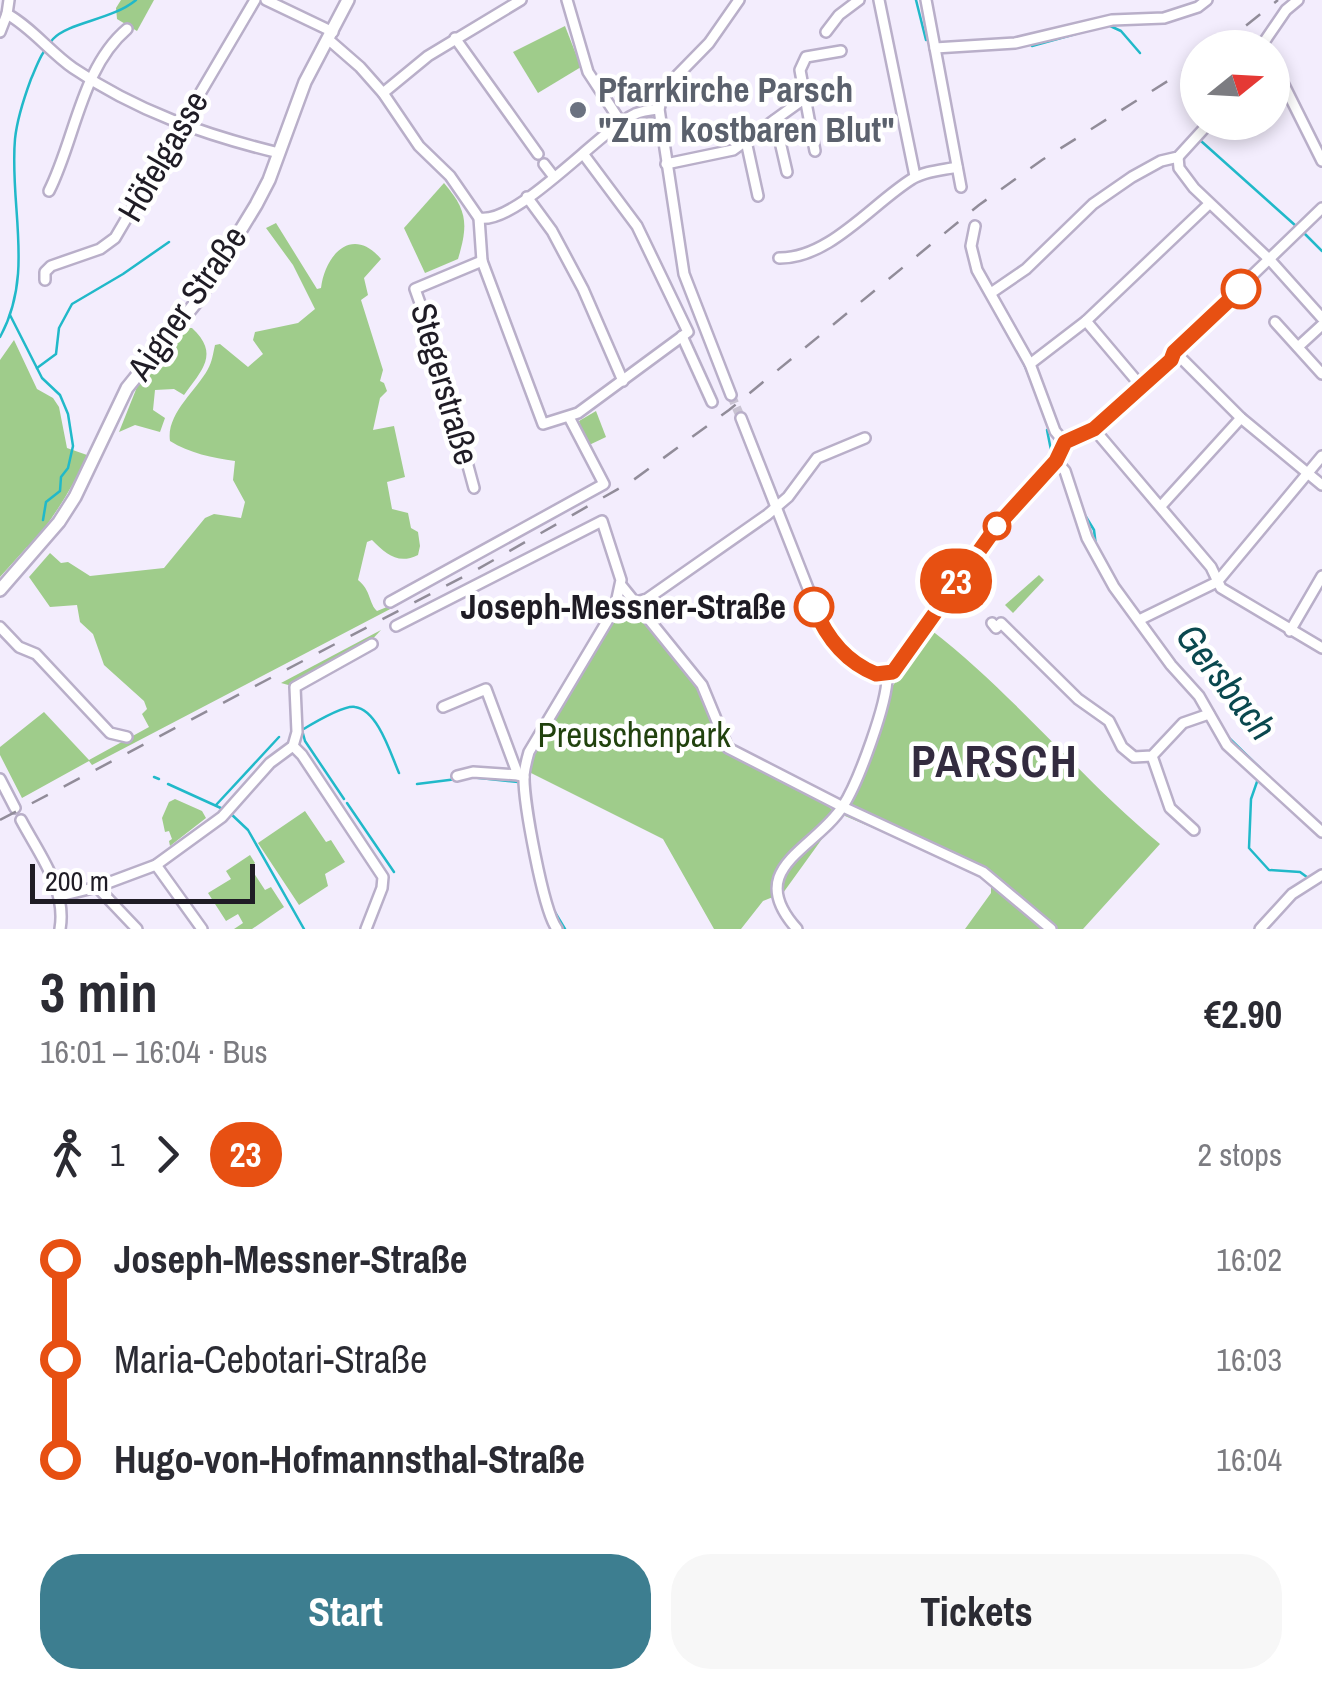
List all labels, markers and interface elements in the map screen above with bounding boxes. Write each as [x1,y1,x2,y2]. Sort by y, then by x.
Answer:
north arrow [1180,30,1290,140]
map controls [1180,30,1290,140]
place label: Pfarrkirche Parsch "Zum kostbaren Blut" [598,66,895,153]
street label: Höfelgasse [106,82,219,230]
marker: Pfarrkirche Parsch "Zum kostbaren Blut" [567,99,589,121]
street label: Aigner Straße [116,216,257,390]
unlabelled marker [1222,270,1260,308]
street label: Stegerstraße [400,298,491,470]
unlabelled marker [984,513,1010,539]
line badge: 23 [911,548,1001,614]
text: 23 [940,558,972,605]
place label: Joseph-Messner-Straße [461,583,786,630]
marker: Joseph-Messner-Straße [795,588,833,626]
water label: Gersbach [1165,613,1288,751]
park label: Preuschenpark [537,711,731,758]
district label: PARSCH [911,730,1079,791]
scale bar [30,859,255,904]
text: 200 m [45,862,109,900]
text: 3 min [40,955,158,1029]
text: €2.90 [1204,989,1282,1040]
text: 16:01 – 16:04 · Bus [40,1030,268,1073]
icon: walk [40,1127,95,1182]
icon: forward [140,1127,195,1182]
text: 23 [230,1131,262,1178]
text: 1 [110,1133,125,1176]
text: 2 stops [1197,1133,1282,1176]
text: Joseph-Messner-Straße [114,1234,467,1285]
text: 16:02 [1216,1238,1282,1281]
text: Maria-Cebotari-Straße [114,1334,427,1385]
text: 16:03 [1216,1338,1282,1381]
text: Hugo-von-Hofmannsthal-Straße [114,1434,585,1485]
text: 16:04 [1216,1438,1282,1481]
button: Start [40,1554,651,1669]
button: Tickets [671,1554,1282,1669]

